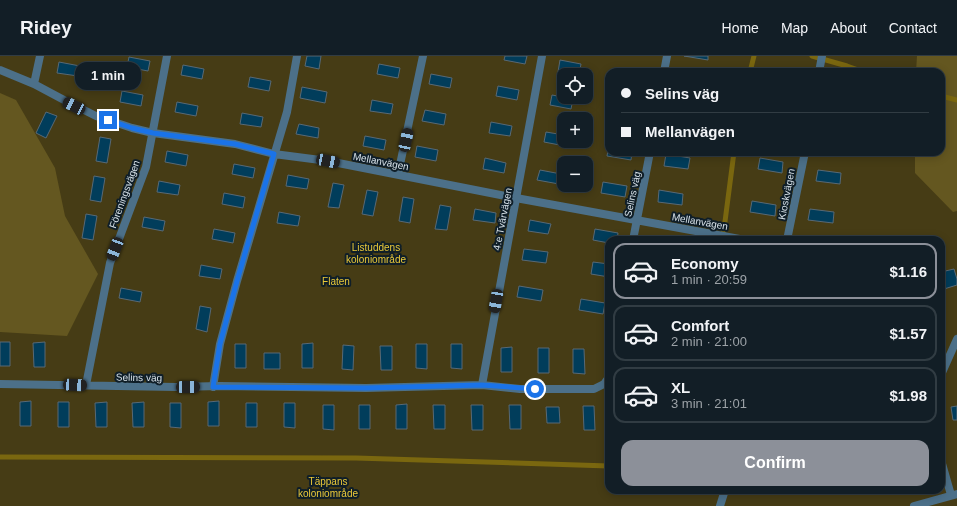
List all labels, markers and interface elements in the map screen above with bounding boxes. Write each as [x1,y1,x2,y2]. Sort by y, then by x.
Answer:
text: Ridey [20,17,72,38]
text: Home [722,20,759,36]
text: Map [781,20,808,36]
text: About [830,20,867,36]
text: Contact [889,20,937,36]
callout: 1 min [75,62,141,90]
text: 1 min [91,68,125,83]
map controls [557,68,593,192]
button: locate [557,68,593,104]
text: Selins väg [645,85,719,102]
car [61,95,87,117]
route end [99,111,117,129]
button: + [557,112,593,148]
text: Mellanvägen [645,123,735,140]
car [398,127,414,153]
street label: Mellanvägen [352,151,410,172]
car [315,153,341,169]
button: − [557,156,593,192]
street label: Föreningsvägen [107,159,142,230]
street label: Kioskvägen [776,168,797,221]
street label: Selins väg [622,170,643,218]
street label: 4:e Tvärvägen [491,187,514,251]
street label: Mellanvägen [671,211,729,232]
car [105,236,125,262]
park label: Listuddens koloniområde [346,242,406,265]
icon: car [623,253,659,289]
text: Economy [671,255,739,272]
text: $1.16 [889,263,927,280]
text: 1 min · 20:59 [671,272,747,287]
park label: Flaten [322,276,350,287]
car [488,288,504,314]
icon: car [623,315,659,351]
text: Comfort [671,317,729,334]
text: $1.57 [889,325,927,342]
text: 2 min · 21:00 [671,334,747,349]
street label: Selins väg [116,372,162,383]
icon: car [623,377,659,413]
car [63,378,87,392]
text: XL [671,379,690,396]
route start [526,380,544,398]
car [176,381,200,393]
text: $1.98 [889,387,927,404]
text: 3 min · 21:01 [671,396,747,411]
button: Confirm [621,440,929,486]
park label: Täppans koloniområde [298,476,358,499]

